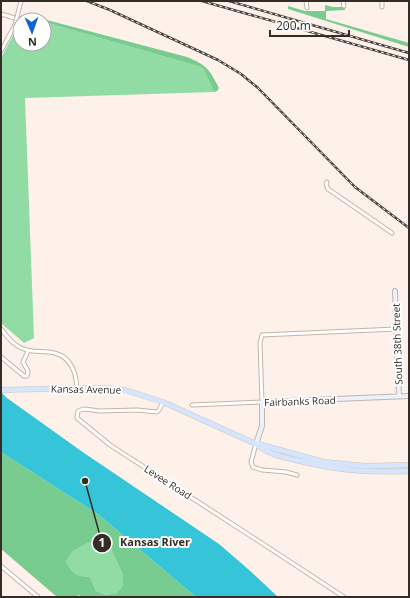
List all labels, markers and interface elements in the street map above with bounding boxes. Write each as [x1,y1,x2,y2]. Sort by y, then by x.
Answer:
north arrow [12,12,52,52]
scale bar [270,12,349,38]
text: 200 m [276,17,311,34]
text: N [28,35,37,50]
street label: South 38th Street [389,303,405,385]
street label: Kansas Avenue [51,381,122,397]
street label: Fairbanks Road [264,393,336,409]
street label: Levee Road [142,462,194,502]
callout: Kansas River [92,531,198,554]
text: 1 [99,534,105,551]
text: Kansas River [120,534,190,549]

